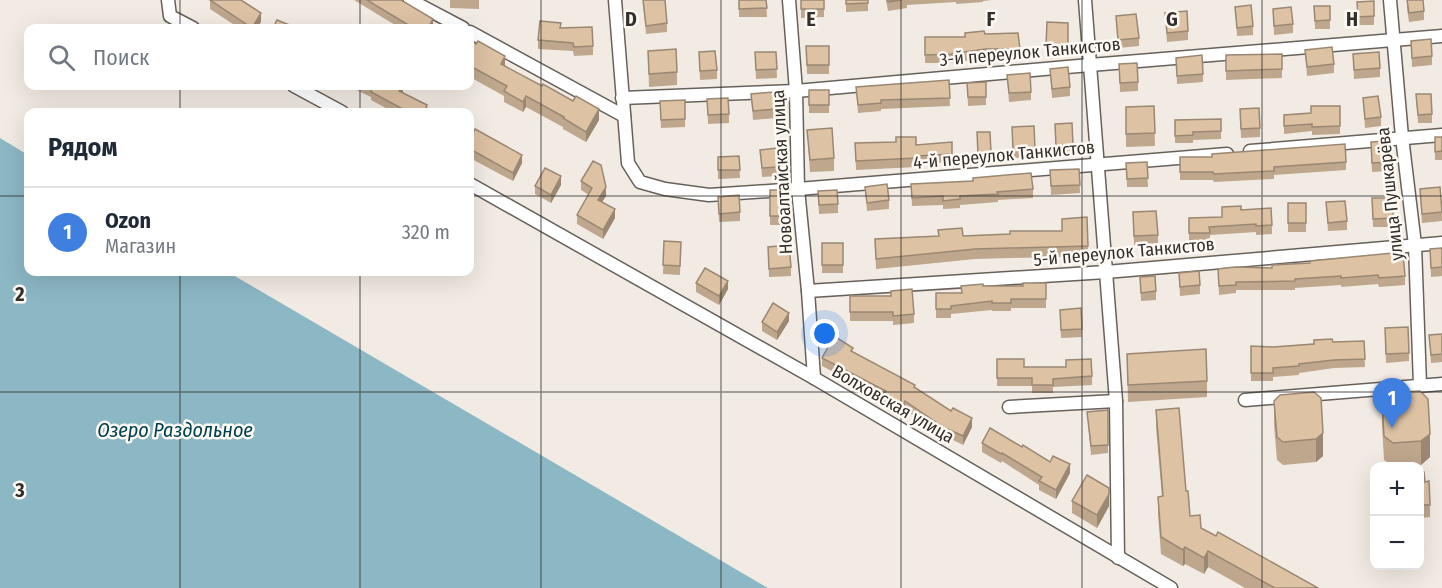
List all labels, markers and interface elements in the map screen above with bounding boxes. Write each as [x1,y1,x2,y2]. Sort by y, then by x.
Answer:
text: D [625,7,637,31]
text: E [806,7,816,31]
text: F [987,7,996,31]
text: G [1166,7,1178,31]
text: H [1346,7,1358,31]
search box [24,24,474,90]
street label: 3-й переулок Танкистов [939,33,1121,71]
icon: search [45,41,78,74]
text: Поиск [93,44,149,71]
street label: Новоалтайская улица [767,89,797,255]
street label: улица Пушкарёва [1372,126,1408,262]
text: Рядом [48,132,117,163]
street label: 4-й переулок Танкистов [912,136,1096,174]
text: Ozon [105,207,151,234]
text: 1 [63,220,72,244]
text: 320 m [402,220,450,244]
street label: 5-й переулок Танкистов [1032,233,1216,271]
text: Магазин [105,234,176,258]
text: 2 [14,282,25,306]
your location [810,319,839,348]
street label: Волховская улица [828,360,958,448]
pin: 1 [1372,378,1412,428]
water label: Озеро Раздольное [97,418,253,442]
map controls [1370,462,1424,570]
button: + [1370,462,1424,516]
text: 3 [14,478,25,502]
button: − [1370,516,1424,570]

